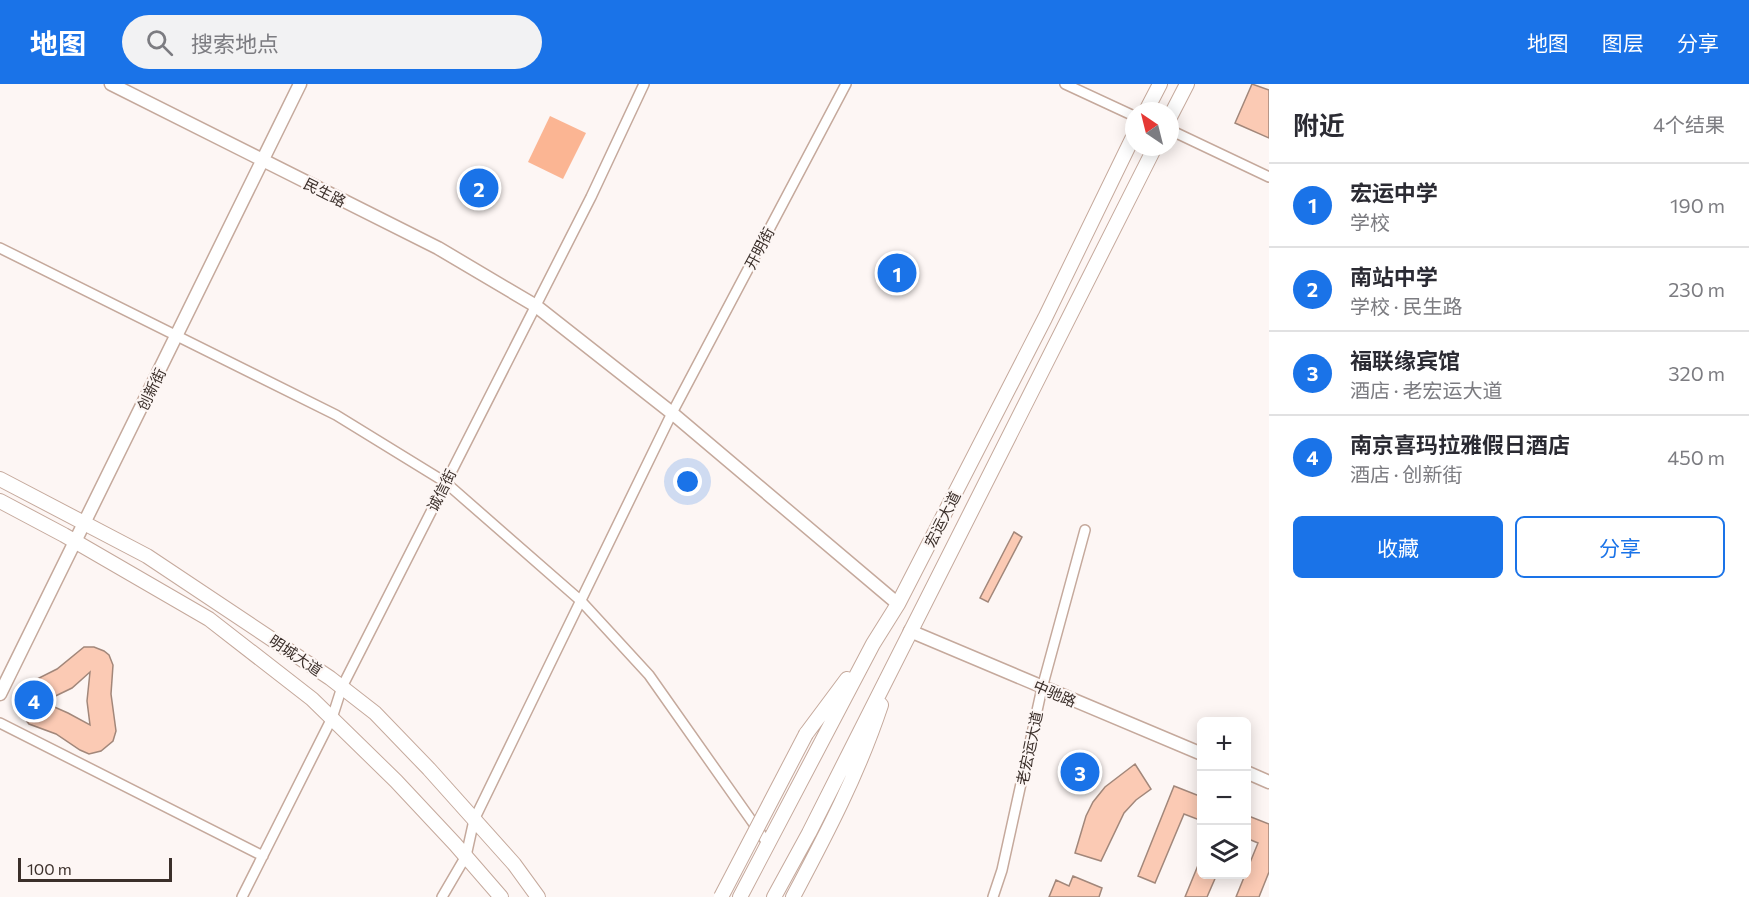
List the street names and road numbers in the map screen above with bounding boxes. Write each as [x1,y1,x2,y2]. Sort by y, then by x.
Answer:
street label: 民生路 [301,174,349,210]
street label: 开明街 [740,224,778,272]
street label: 创新街 [133,365,169,413]
street label: 诚信街 [423,466,459,514]
street label: 宏运大道 [920,488,964,550]
street label: 明城大道 [266,631,326,679]
street label: 中驰路 [1031,676,1079,710]
street label: 老宏运大道 [1012,709,1046,787]

